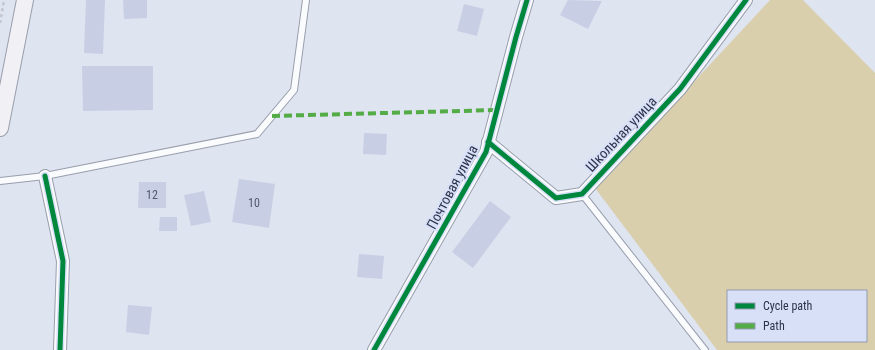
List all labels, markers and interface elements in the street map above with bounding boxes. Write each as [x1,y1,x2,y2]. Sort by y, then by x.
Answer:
street label: Школьная улица [582,93,660,175]
street label: Почтовая улица [423,142,481,232]
house number: 12 [146,188,158,202]
house number: 10 [248,196,260,210]
legend [727,290,867,342]
text: Cycle path [763,299,813,313]
text: Path [763,319,785,333]

